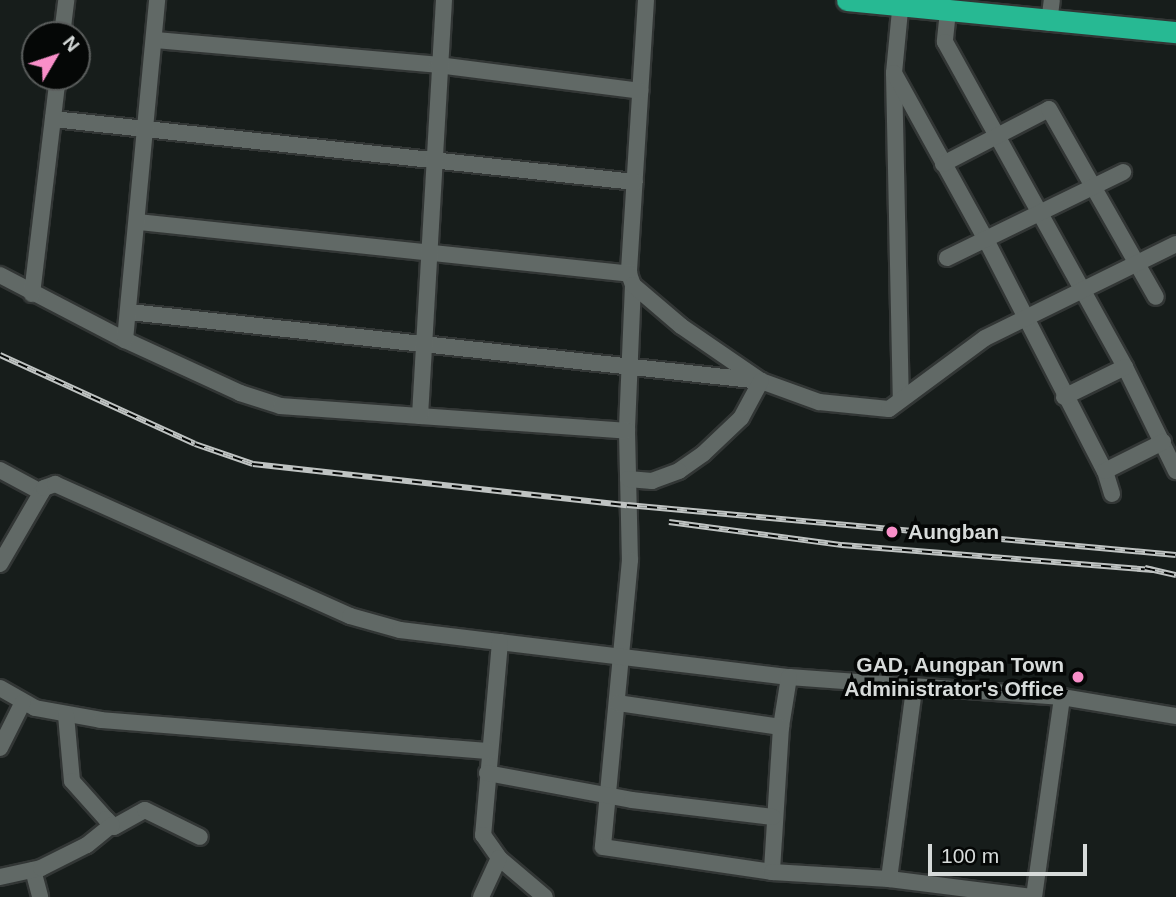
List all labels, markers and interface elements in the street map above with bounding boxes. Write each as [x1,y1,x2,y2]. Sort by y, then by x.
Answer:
north arrow [21,21,91,91]
text: N [59,32,84,56]
place label: Aungban [908,519,999,545]
marker: Aungban [882,522,902,542]
place label: GAD, Aungpan Town Administrator's Office [844,652,1064,702]
marker: GAD, Aungpan Town Administrator's Office [1070,669,1086,685]
scale bar [931,830,1090,874]
text: 100 m [941,844,999,867]

